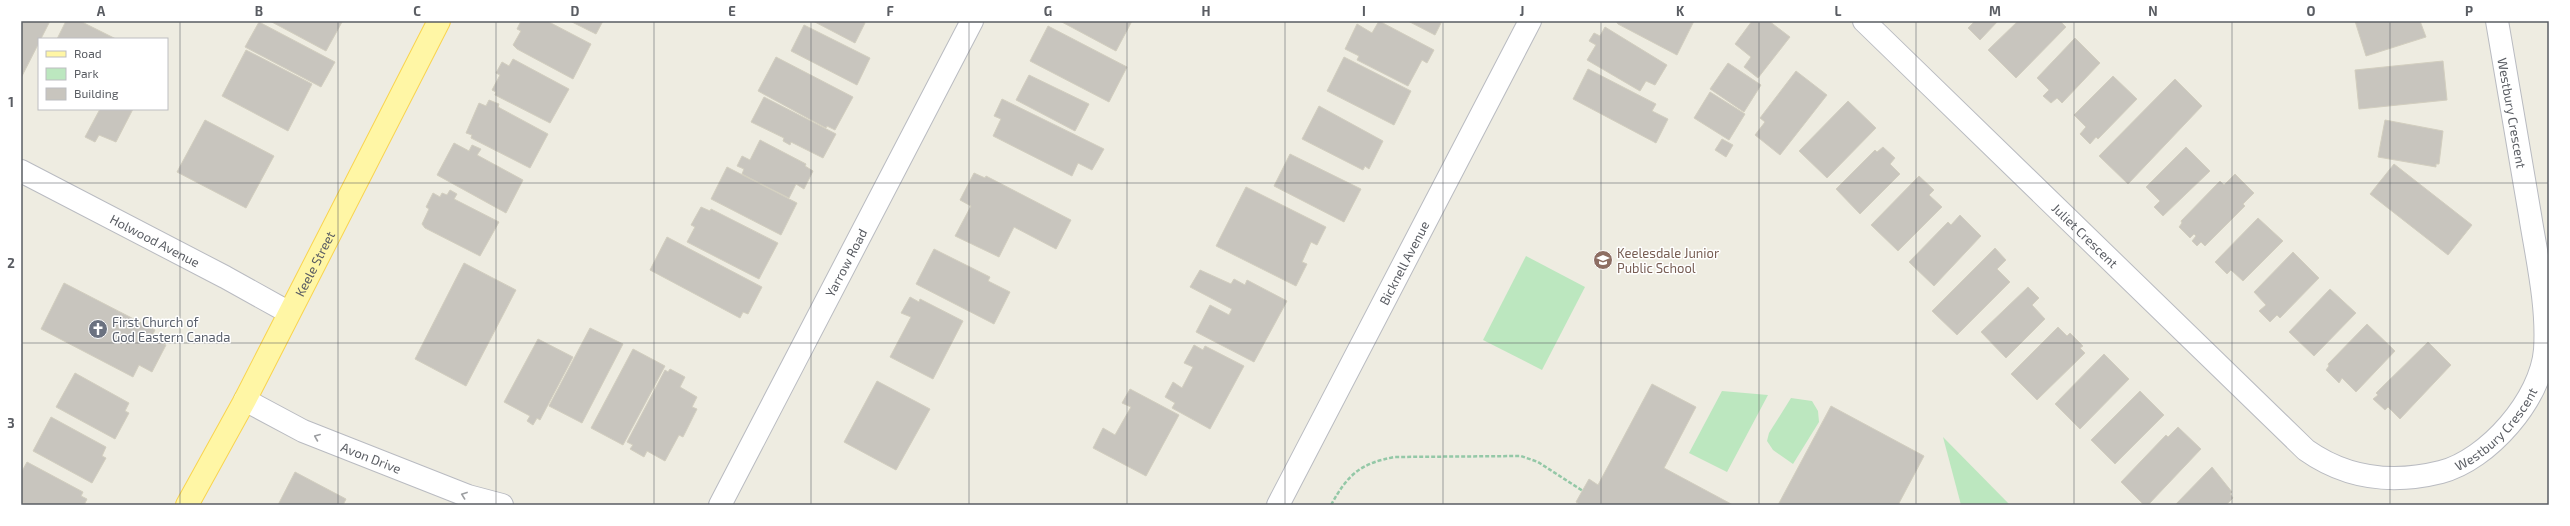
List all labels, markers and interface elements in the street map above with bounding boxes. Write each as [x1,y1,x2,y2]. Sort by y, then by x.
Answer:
text: A [97,3,106,19]
text: B [255,3,263,19]
text: C [413,3,421,19]
text: D [571,3,580,19]
text: E [728,3,736,19]
text: F [886,3,894,19]
text: G [1044,3,1052,19]
text: H [1202,3,1211,19]
text: I [1362,3,1366,19]
text: J [1520,3,1524,19]
text: K [1676,3,1685,19]
text: L [1835,3,1842,19]
text: M [1989,3,2001,19]
text: N [2148,3,2158,19]
text: O [2307,3,2316,19]
text: P [2465,3,2473,19]
legend [38,38,168,110]
text: Road [74,46,102,60]
street label: Westbury Crescent [2494,56,2530,170]
text: Park [74,66,99,80]
text: Building [74,86,119,100]
text: 1 [8,94,14,110]
street label: Juliet Crescent [2049,200,2121,271]
street label: Holwood Avenue [107,211,203,271]
street label: Bicknell Avenue [1376,218,1433,308]
street label: Yarrow Road [822,226,870,300]
street label: Keele Street [291,228,338,299]
place label: Keelesdale Junior Public School [1617,245,1719,276]
school or university icon: Keelesdale Junior Public School [1592,249,1614,271]
text: 2 [7,255,15,271]
place label: First Church of God Eastern Canada [112,314,230,345]
church icon: First Church of God Eastern Canada [87,318,109,340]
street label: Westbury Crescent [2452,385,2541,474]
text: 3 [7,415,15,431]
one-way arrow [314,434,322,442]
street label: Avon Drive [339,439,404,477]
one-way arrow [461,491,468,499]

